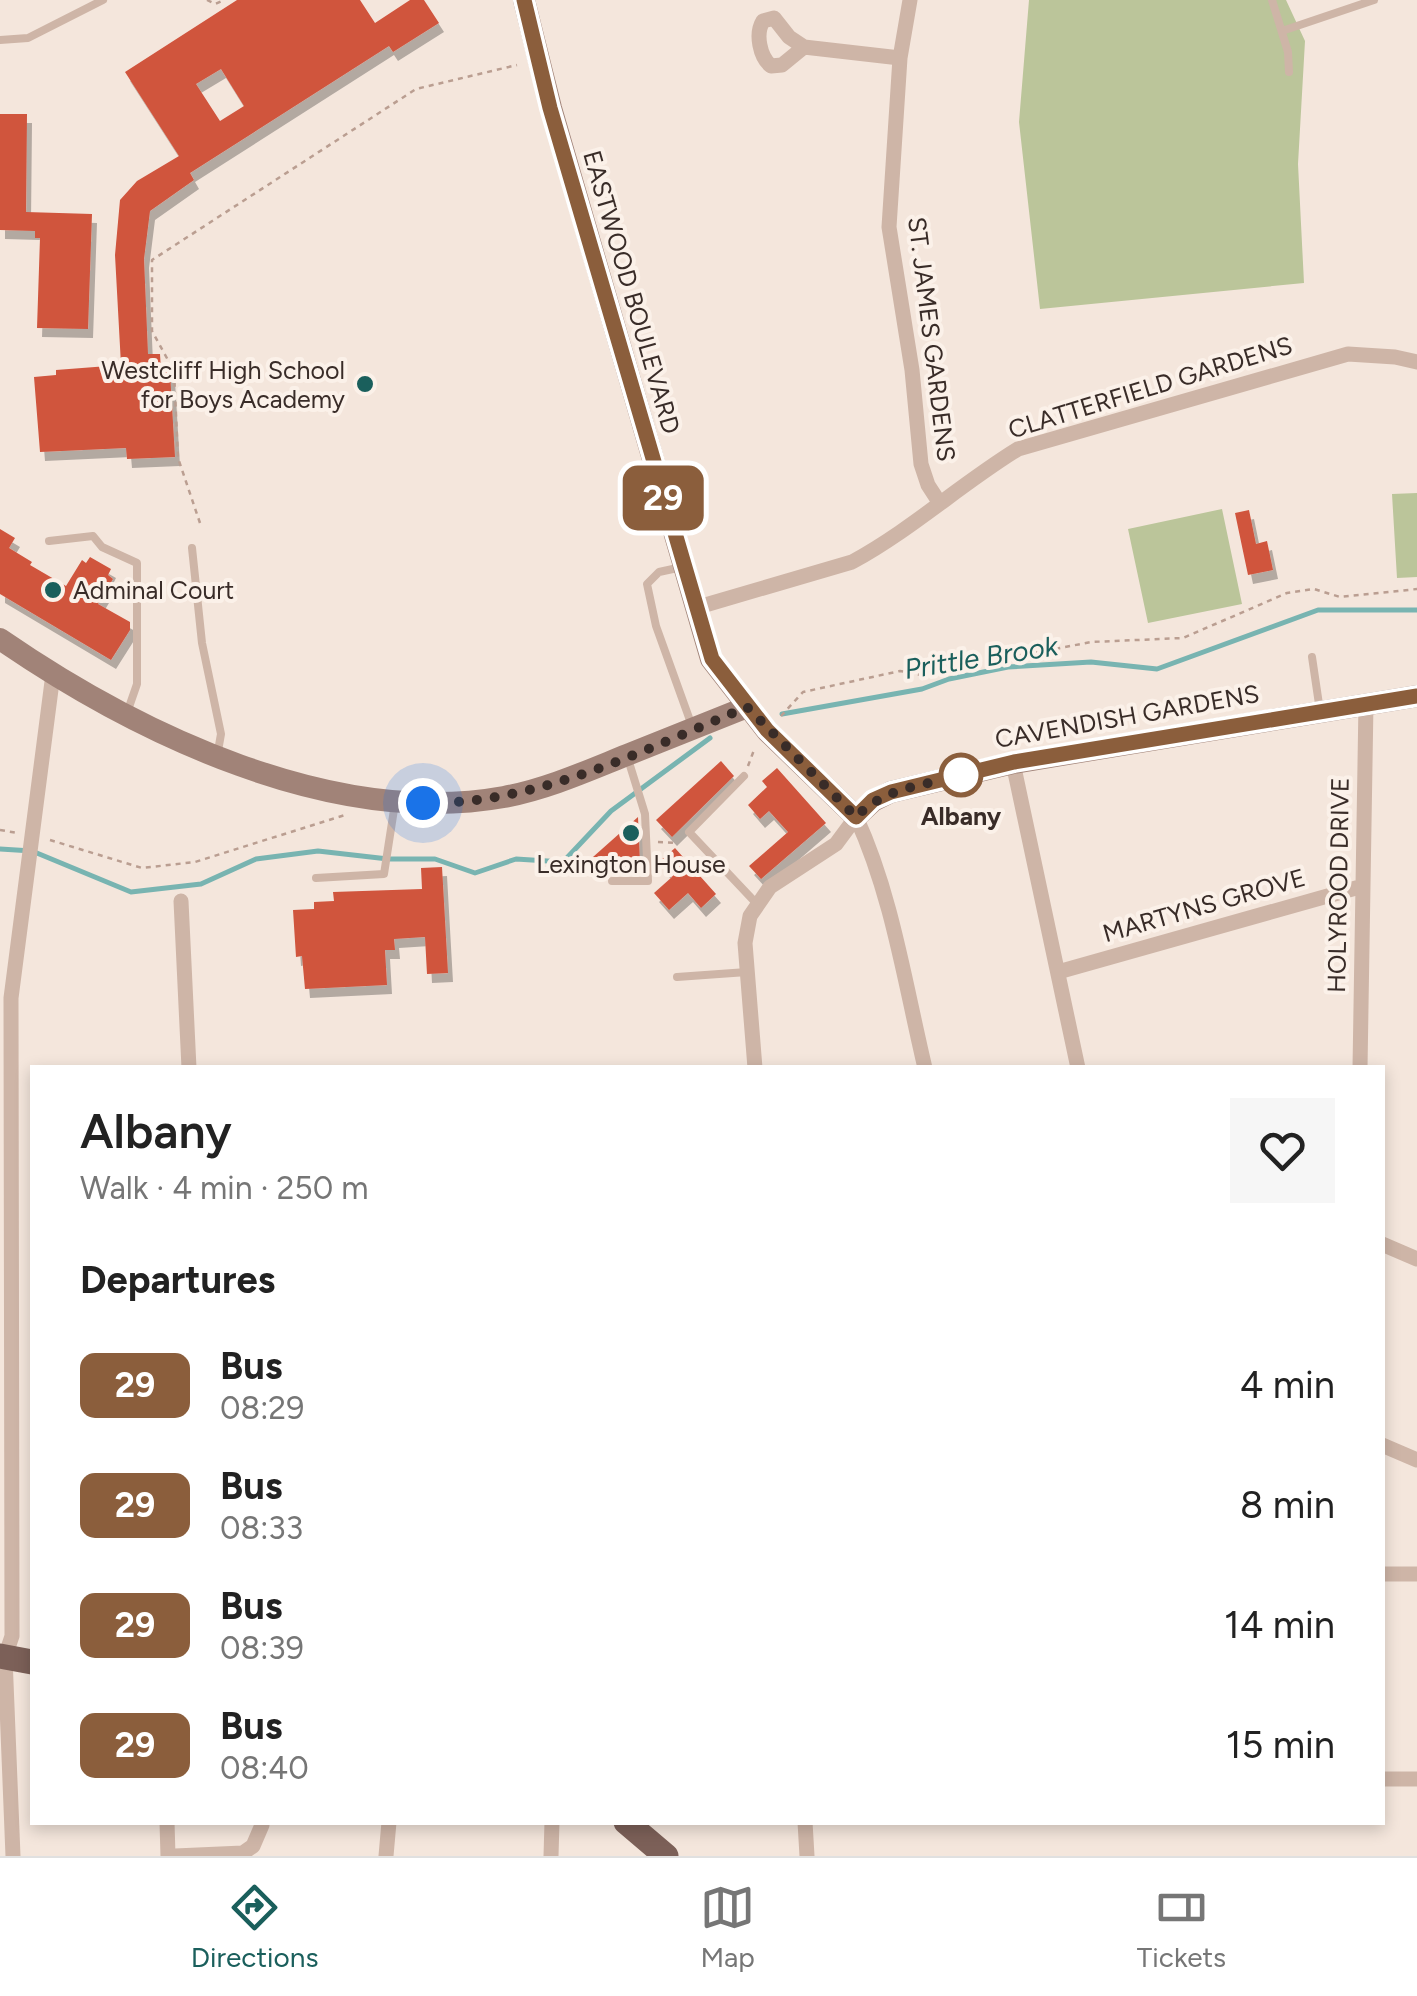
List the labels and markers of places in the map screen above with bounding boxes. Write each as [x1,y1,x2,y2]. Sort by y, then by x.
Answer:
place label: Westcliff High School for Boys Academy [101,355,345,414]
marker: Westcliff High School for Boys Academy [354,373,376,395]
place label: Adminal Court [73,575,234,605]
marker: Adminal Court [42,579,64,601]
marker: Albany [940,754,982,796]
place label: Albany [921,801,1002,831]
marker: Lexington House [620,822,642,844]
place label: Lexington House [536,849,726,879]

